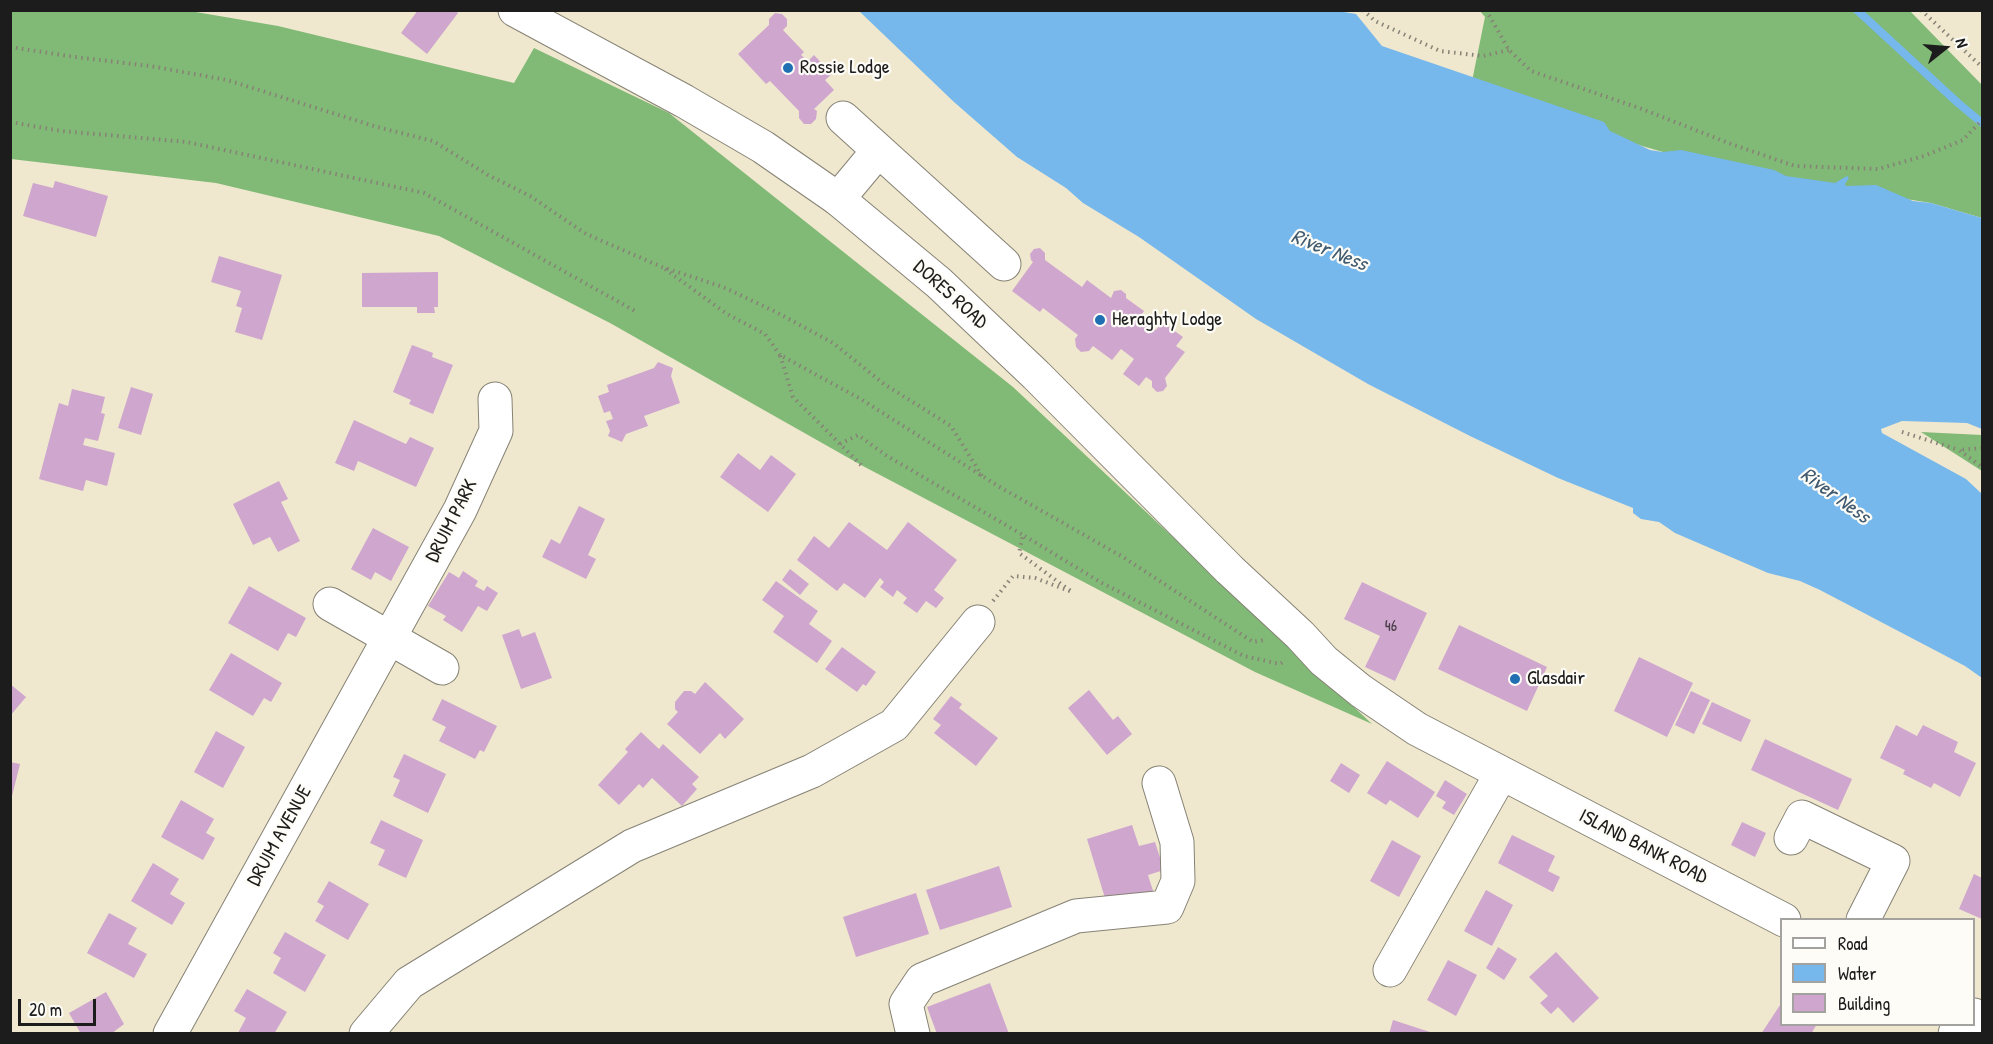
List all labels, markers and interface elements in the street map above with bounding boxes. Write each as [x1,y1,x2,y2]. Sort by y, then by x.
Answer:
north arrow [1915,18,1975,78]
text: N [1950,35,1974,50]
place label: Rossie Lodge [800,56,890,80]
marker: Rossie Lodge [781,61,795,75]
water label: River Ness [1287,224,1371,278]
street label: DORES ROAD [908,255,992,335]
place label: Heraghty Lodge [1112,308,1222,332]
marker: Heraghty Lodge [1093,313,1107,327]
water label: River Ness [1795,462,1875,530]
street label: DRUIM PARK [421,476,483,566]
house number: 46 [1385,617,1397,637]
place label: Glasdair [1527,667,1585,691]
marker: Glasdair [1508,672,1522,686]
street label: DRUIM AVENUE [243,782,317,890]
street label: ISLAND BANK ROAD [1575,804,1711,890]
legend [1780,918,1975,1026]
text: Road [1838,931,1868,956]
text: Water [1838,961,1876,986]
scale bar [21,987,99,1025]
text: Building [1838,991,1890,1016]
text: 20 m [29,997,62,1022]

